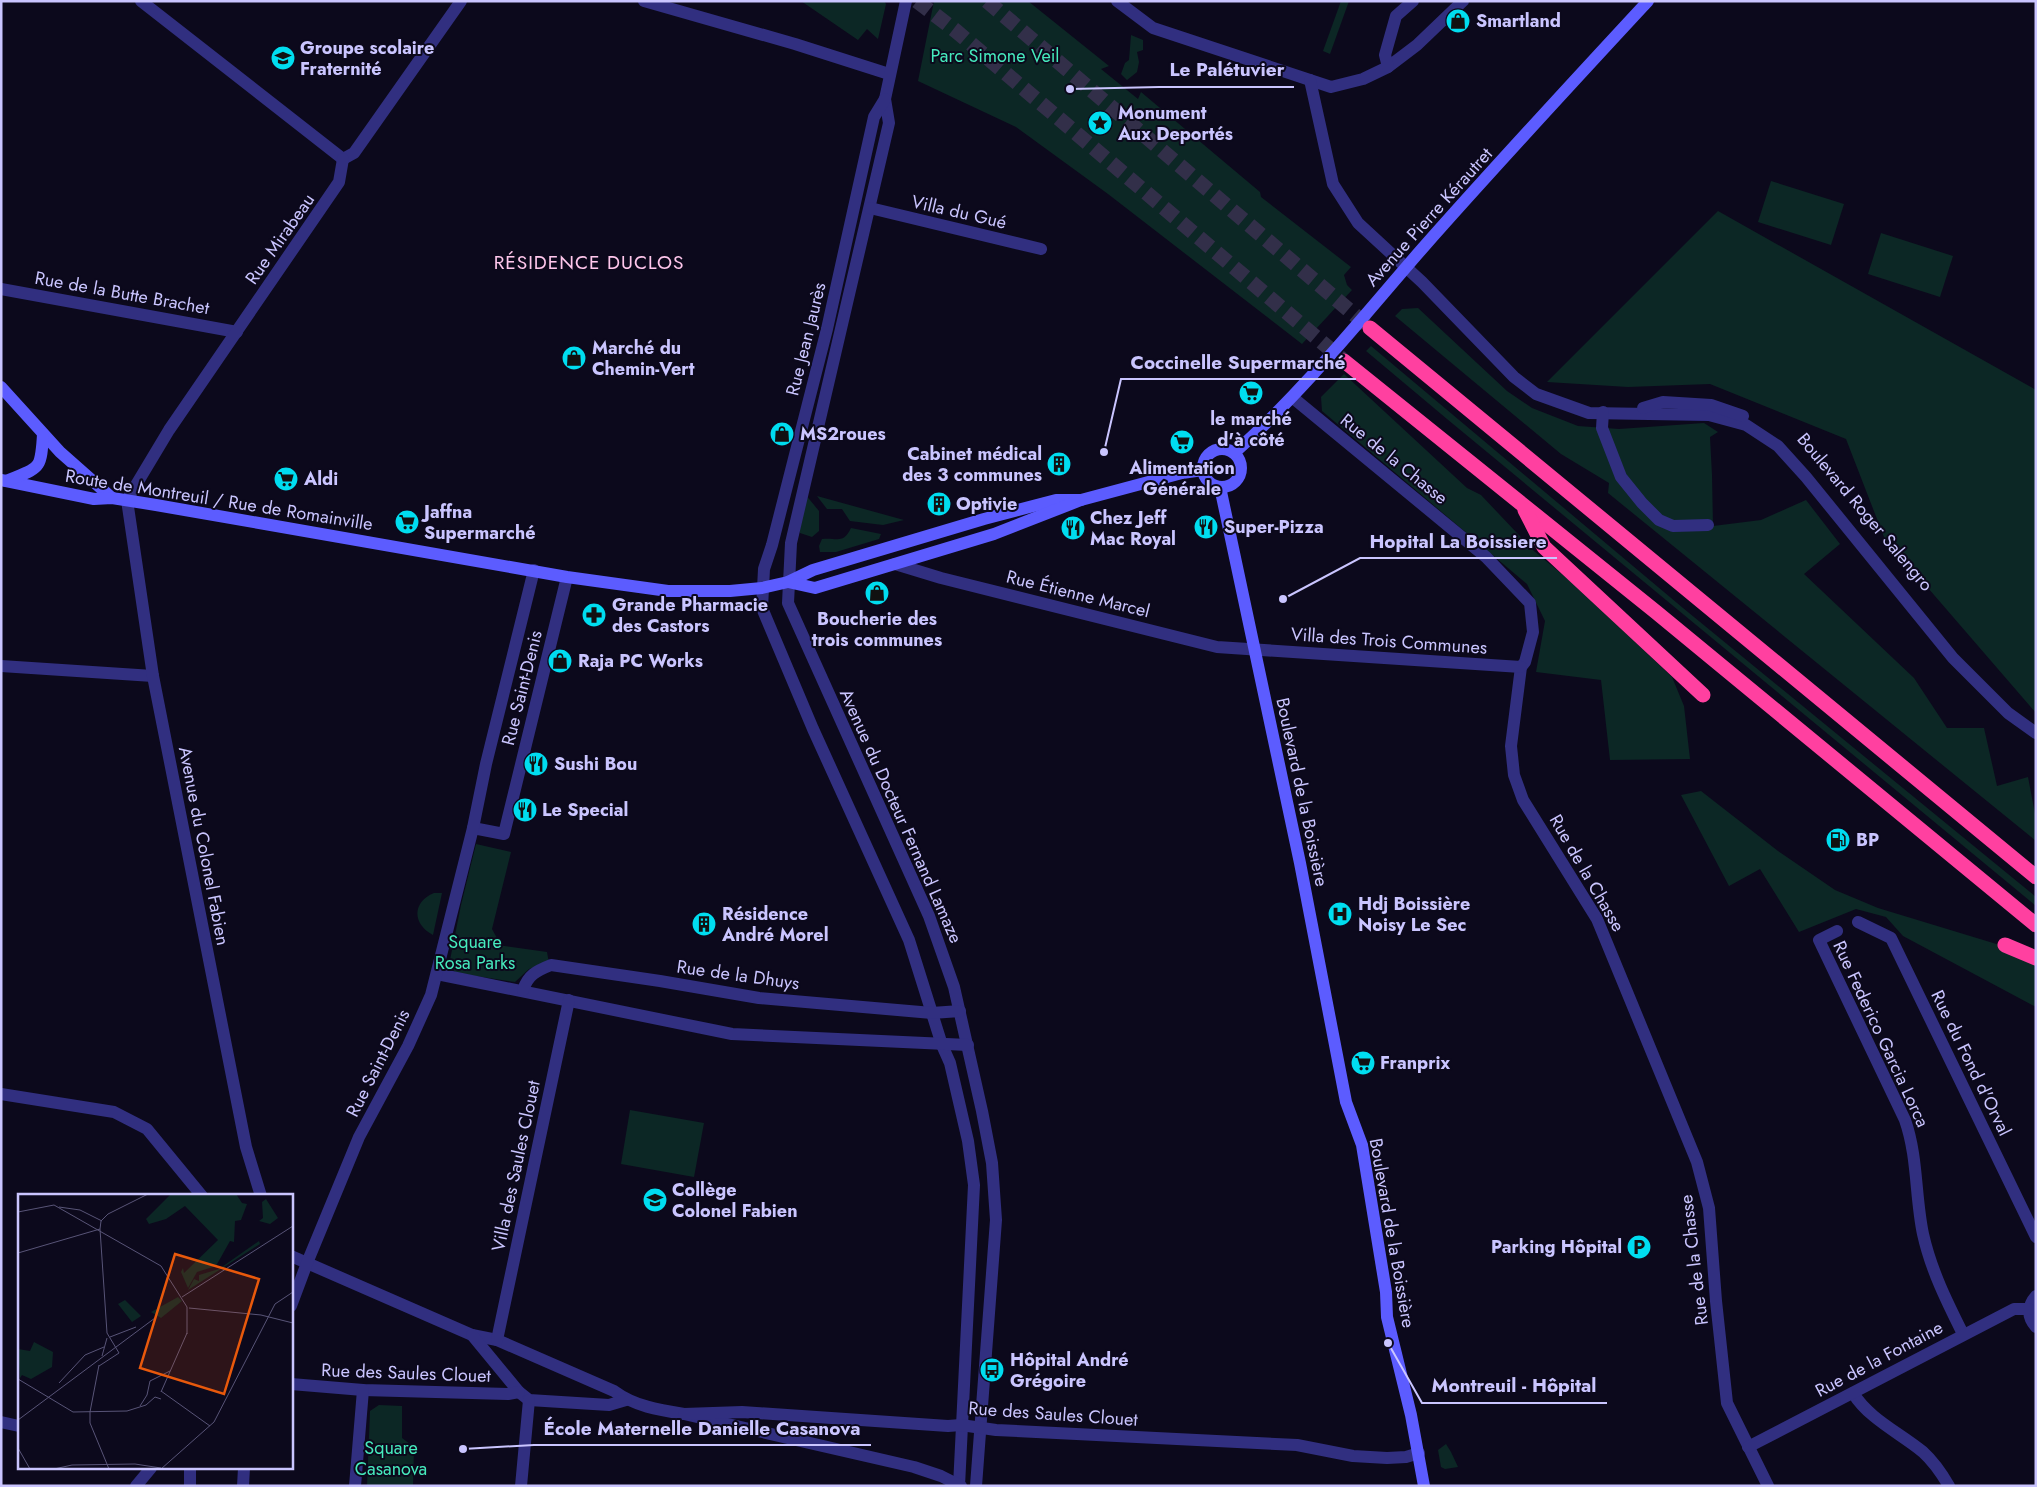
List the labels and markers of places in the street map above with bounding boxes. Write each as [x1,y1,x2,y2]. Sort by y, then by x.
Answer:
shop icon: Smartland [1445,8,1471,34]
place label: Smartland [1476,8,1561,34]
place label: Groupe scolaire Fraternité [300,35,434,82]
school or university icon: Groupe scolaire Fraternité [270,45,296,71]
callout: Le Palétuvier [1159,53,1294,87]
place label: Monument Aux Deportés [1117,100,1233,147]
place icon: Monument Aux Deportés [1087,110,1113,136]
place label: Marché du Chemin-Vert [592,335,695,382]
shop icon: Marché du Chemin-Vert [561,345,587,371]
callout: Coccinelle Supermarché [1121,345,1356,379]
supermarket icon: le marché d'à côté [1238,380,1264,406]
place label: le marché d'à côté [1210,406,1292,453]
shop icon: MS2roues [769,421,795,447]
place label: MS2roues [800,421,886,447]
supermarket icon: Alimentation Générale [1169,429,1195,455]
place label: Cabinet médical des 3 communes [902,441,1042,488]
building icon: Cabinet médical des 3 communes [1046,451,1072,477]
place label: Alimentation Générale [1128,455,1235,502]
supermarket icon: Aldi [273,466,299,492]
place label: Aldi [303,466,338,492]
building icon: Optivie [926,491,952,517]
place label: Optivie [956,491,1017,517]
place label: Jaffna Supermarché [421,499,535,546]
place label: Chez Jeff Mac Royal [1090,505,1176,552]
supermarket icon: Jaffna Supermarché [394,509,420,535]
restaurant icon: Super-Pizza [1193,514,1219,540]
place label: Super-Pizza [1224,514,1324,540]
restaurant icon: Chez Jeff Mac Royal [1060,515,1086,541]
callout: Hopital La Boissiere [1360,524,1557,558]
shop icon: Boucherie des trois communes [864,580,890,606]
place label: Grande Pharmacie des Castors [612,592,768,639]
pharmacy icon: Grande Pharmacie des Castors [581,602,607,628]
place label: Boucherie des trois communes [812,606,942,653]
shop icon: Raja PC Works [547,648,573,674]
place label: Raja PC Works [578,648,703,674]
restaurant icon: Sushi Bou [523,751,549,777]
place label: Sushi Bou [554,751,637,777]
restaurant icon: Le Special [512,797,538,823]
place label: Le Special [542,797,628,823]
fuel station icon: BP [1825,827,1851,853]
place label: BP [1856,827,1879,853]
place label: Hdj Boissière Noisy Le Sec [1358,891,1470,938]
place label: Résidence André Morel [721,901,829,948]
hospital icon: Hdj Boissière Noisy Le Sec [1327,901,1353,927]
building icon: Résidence André Morel [691,911,717,937]
supermarket icon: Franprix [1350,1050,1376,1076]
place label: Franprix [1380,1050,1451,1076]
place label: Collège Colonel Fabien [672,1177,798,1224]
school or university icon: Collège Colonel Fabien [642,1187,668,1213]
place label: Parking Hôpital [1491,1234,1622,1260]
parking icon: Parking Hôpital [1626,1234,1652,1260]
place label: Hôpital André Grégoire [1010,1347,1129,1394]
bus stop icon: Hôpital André Grégoire [979,1357,1005,1383]
callout: Montreuil - Hôpital [1422,1369,1607,1403]
callout: École Maternelle Danielle Casanova [534,1411,871,1445]

